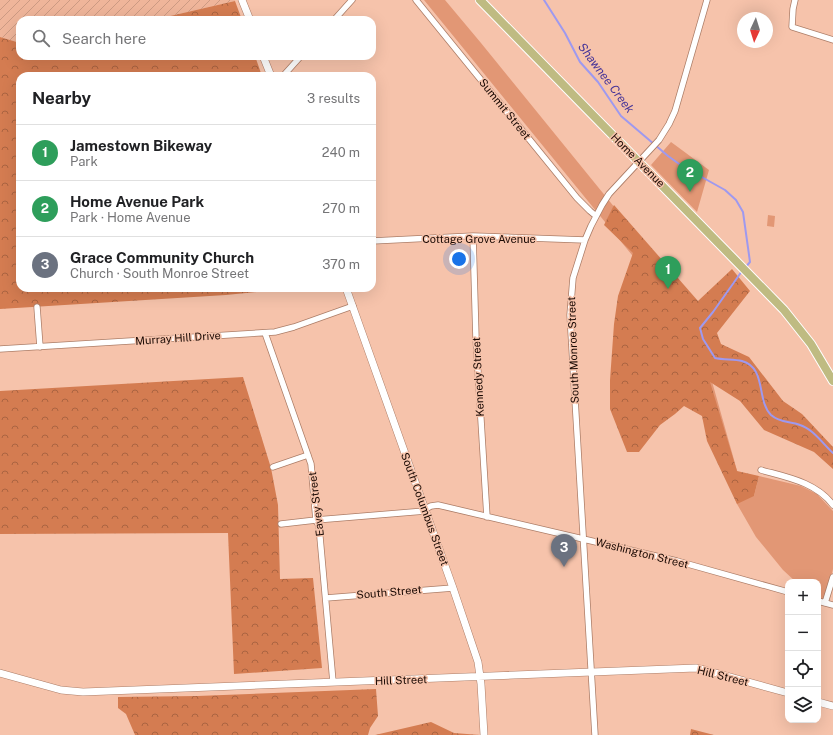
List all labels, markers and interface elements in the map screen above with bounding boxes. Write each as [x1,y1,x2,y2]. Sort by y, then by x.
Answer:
north arrow [737,12,773,48]
search box [16,16,376,60]
icon: search [30,27,52,49]
text: Search here [62,30,146,47]
water label: Shawnee Creek [575,40,637,116]
street label: Summit Street [477,76,533,142]
text: Nearby [32,88,91,108]
text: 3 results [307,91,360,106]
street label: Home Avenue [609,131,667,189]
text: Jamestown Bikeway [70,137,212,154]
text: 1 [42,145,48,160]
text: 240 m [322,145,360,160]
text: Park [70,154,98,169]
pin: 2 [677,159,703,192]
text: Home Avenue Park [70,193,204,210]
text: 2 [41,201,49,216]
text: 270 m [322,201,360,216]
text: Park · Home Avenue [70,210,191,225]
street label: Cottage Grove Avenue [422,233,536,245]
text: Grace Community Church [70,249,254,266]
your location [449,249,469,269]
pin: 1 [655,256,681,289]
text: 3 [41,257,49,272]
text: 370 m [322,257,360,272]
text: Church · South Monroe Street [70,266,249,281]
street label: South Monroe Street [565,296,581,404]
street label: Murray Hill Drive [135,329,221,347]
street label: Kennedy Street [470,337,486,417]
street label: South Columbus Street [399,451,451,567]
street label: Eavey Street [306,471,326,537]
pin: 3 [551,534,577,567]
street label: Washington Street [594,536,690,570]
map controls [785,579,821,723]
button: + [785,579,821,615]
street label: South Street [356,583,422,601]
button: − [785,615,821,651]
button: locate [785,651,821,687]
street label: Hill Street [696,664,750,688]
street label: Hill Street [375,673,427,687]
button: layers [785,687,821,723]

